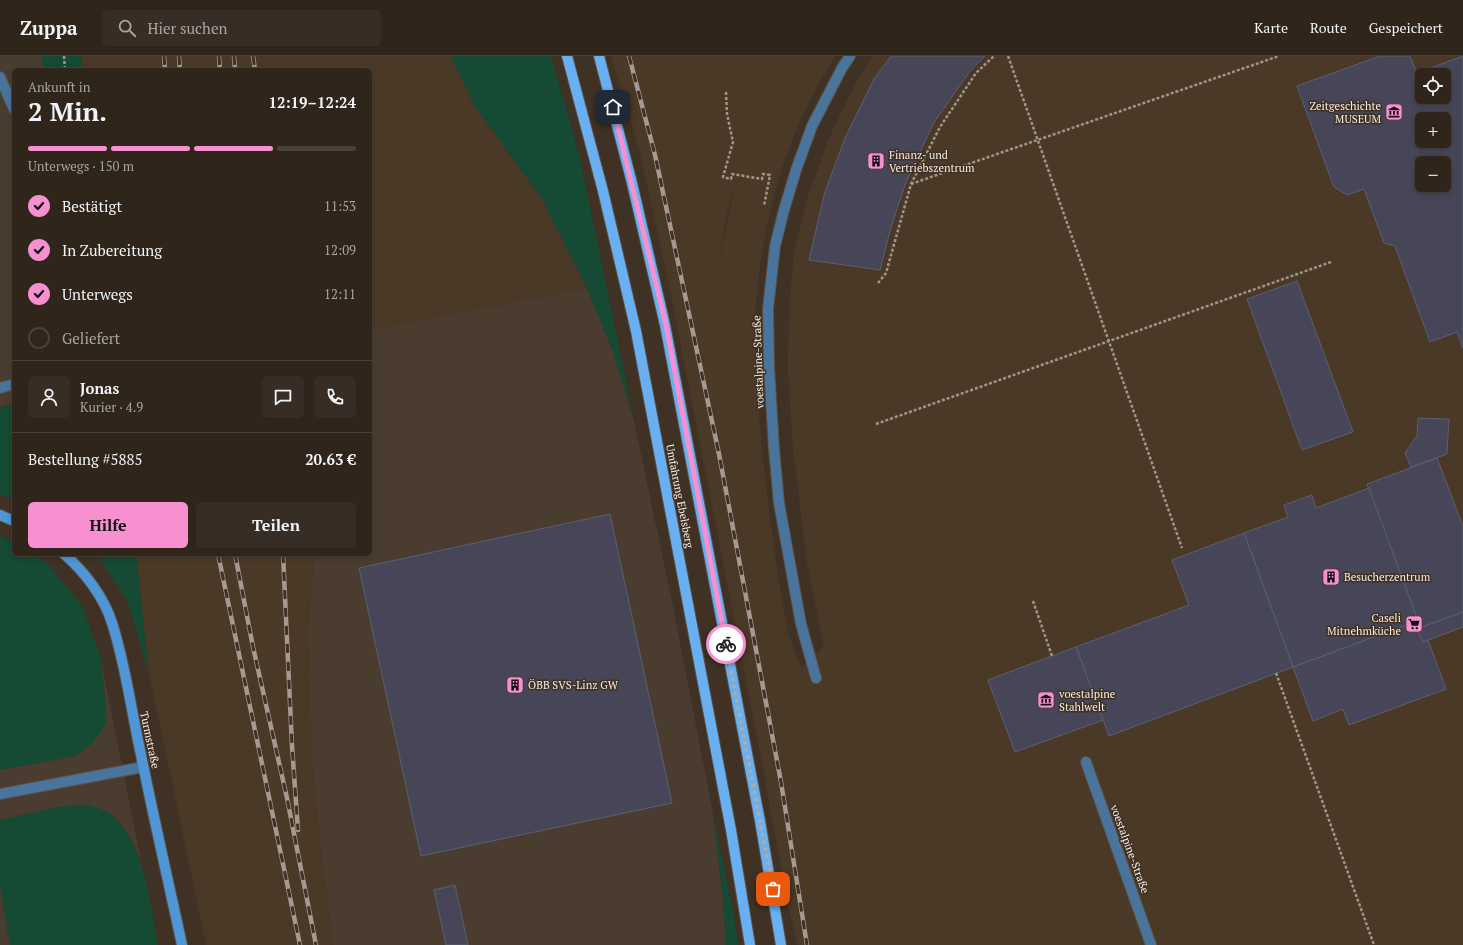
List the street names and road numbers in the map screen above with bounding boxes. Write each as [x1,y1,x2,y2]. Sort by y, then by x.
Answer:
street label: voestalpine-Straße [749,315,767,410]
street label: Umfahrung Ebelsberg [663,443,697,549]
street label: Turmstraße [137,710,163,770]
street label: voestalpine-Straße [1107,802,1153,896]

